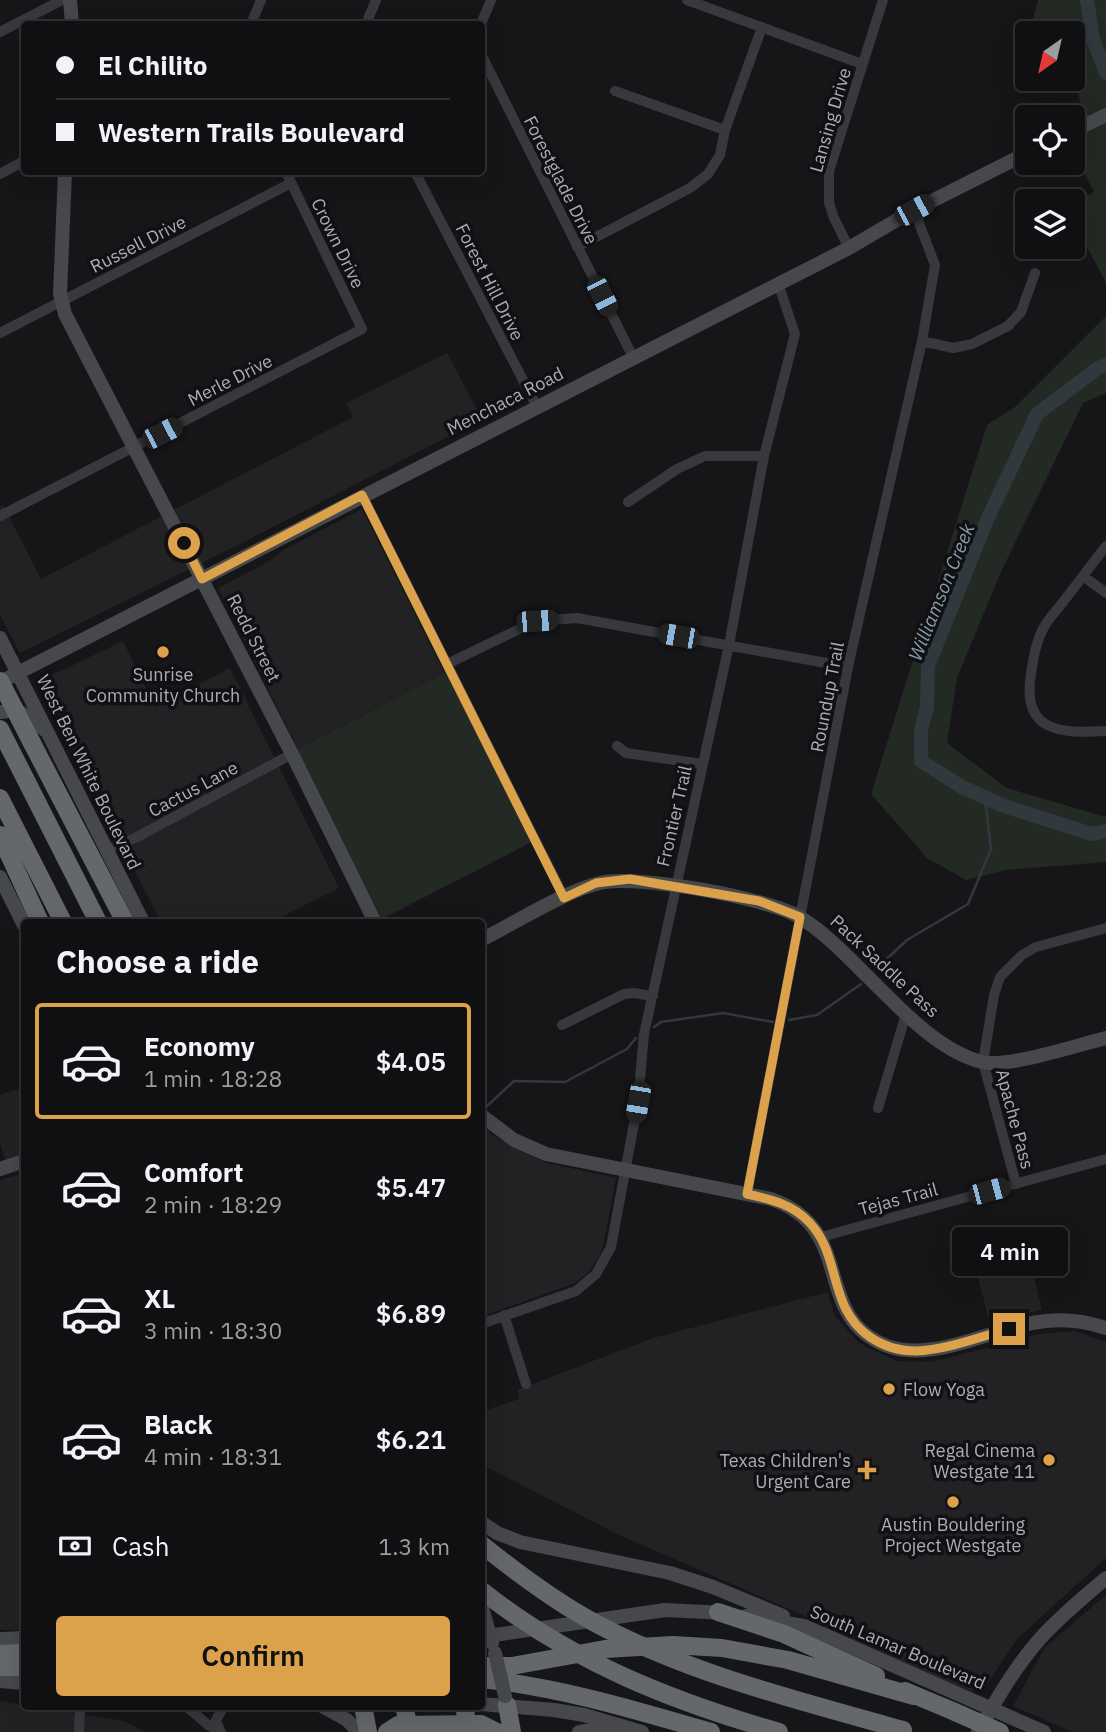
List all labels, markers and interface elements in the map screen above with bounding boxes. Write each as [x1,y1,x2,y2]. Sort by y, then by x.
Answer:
north arrow [1015,21,1085,91]
map controls [1015,21,1085,259]
text: El Chilito [98,48,208,82]
street label: Lansing Drive [804,65,856,175]
button: locate [1015,105,1085,175]
street label: Forestglade Drive [519,112,603,248]
text: Western Trails Boulevard [98,115,405,149]
button: layers [1015,189,1085,259]
car [891,191,938,229]
street label: Crown Drive [306,194,370,292]
street label: Russell Drive [86,210,190,278]
street label: Forest Hill Drive [451,220,529,344]
car [584,273,621,319]
street label: Merle Drive [184,349,276,411]
street label: Menchaca Road [443,362,567,440]
car [139,414,186,452]
water label: Williamson Creek [903,519,980,664]
route start [168,527,200,559]
street label: Redd Street [222,590,286,686]
car [516,609,559,633]
car [656,622,701,650]
street label: Roundup Trail [805,640,849,754]
marker: Sunrise Community Church [155,644,171,660]
place label: Sunrise Community Church [86,663,240,707]
street label: West Ben White Boulevard [32,671,146,873]
street label: Cactus Lane [144,756,242,822]
street label: Frontier Trail [651,763,697,869]
street label: Pack Saddle Pass [826,910,944,1022]
text: Choose a ride [56,940,259,982]
text: Economy [144,1029,255,1063]
icon: car [60,1030,123,1093]
text: $4.05 [376,1044,446,1078]
text: 1 min · 18:28 [144,1063,282,1093]
street label: Apache Pass [991,1066,1039,1172]
car [625,1079,652,1125]
text: Comfort [144,1155,243,1189]
icon: car [60,1156,123,1219]
text: $5.47 [376,1170,446,1204]
car [966,1175,1013,1207]
street label: Tejas Trail [856,1177,940,1221]
text: 2 min · 18:29 [144,1189,282,1219]
callout: 4 min [951,1228,1067,1276]
text: 4 min [980,1236,1040,1266]
text: XL [144,1281,175,1315]
icon: car [60,1282,123,1345]
text: $6.89 [376,1296,446,1330]
route end [993,1313,1025,1345]
text: 3 min · 18:30 [144,1315,282,1345]
place label: Flow Yoga [903,1378,985,1401]
marker: Flow Yoga [881,1381,897,1397]
text: Black [144,1407,212,1441]
icon: car [60,1408,123,1471]
text: $6.21 [376,1422,446,1456]
place label: Regal Cinema Westgate 11 [925,1439,1035,1483]
text: 4 min · 18:31 [144,1441,282,1471]
place label: Texas Children's Urgent Care [720,1449,851,1493]
marker: Regal Cinema Westgate 11 [1041,1452,1057,1468]
marker: Texas Children's Urgent Care [857,1460,877,1480]
marker: Austin Bouldering Project Westgate [945,1494,961,1510]
place label: Austin Bouldering Project Westgate [881,1513,1025,1557]
icon: cash [56,1527,94,1565]
text: Cash [112,1529,169,1563]
text: 1.3 km [379,1531,450,1561]
street label: South Lamar Boulevard [807,1600,989,1694]
button: Confirm [56,1616,450,1696]

